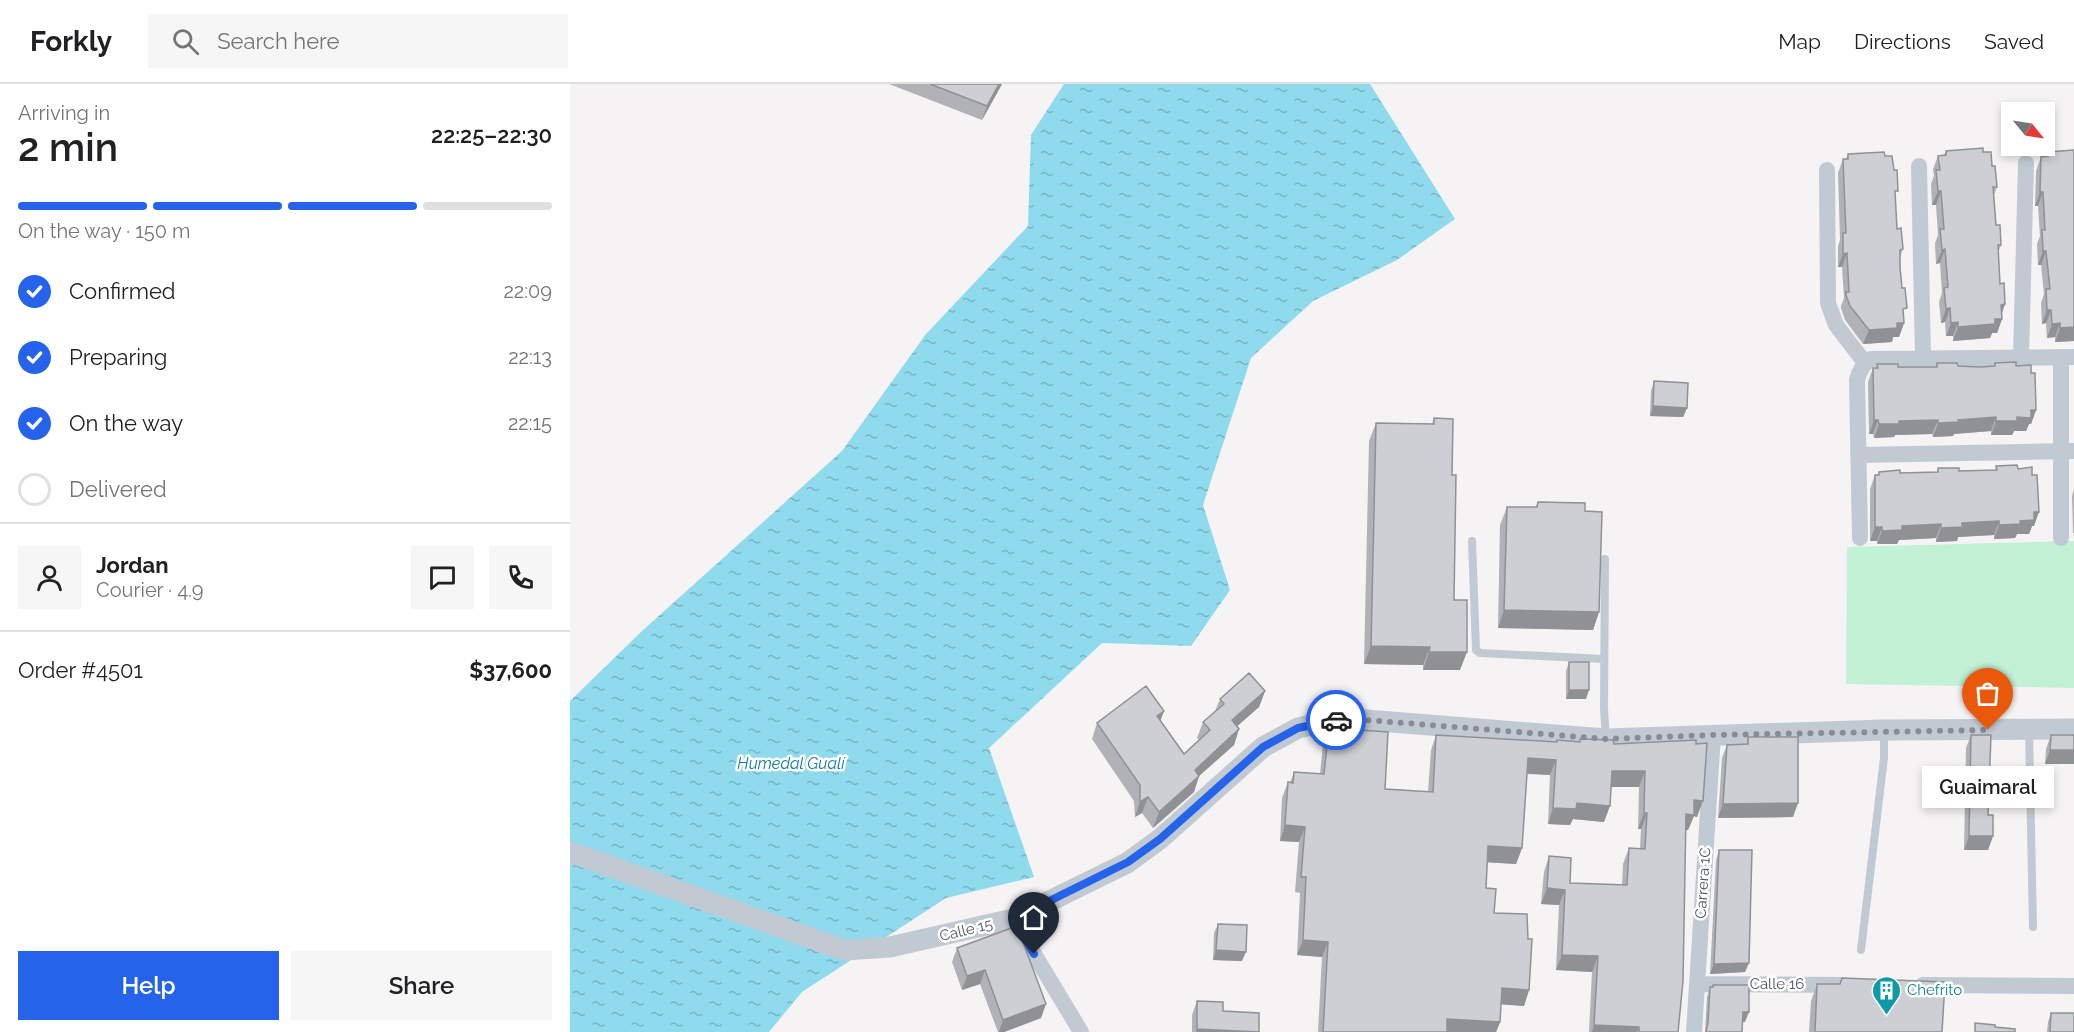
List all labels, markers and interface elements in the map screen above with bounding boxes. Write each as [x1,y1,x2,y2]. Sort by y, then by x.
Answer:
search box [148,14,568,68]
text: Forkly [30,25,112,58]
icon: search [169,25,202,58]
text: Search here [217,28,339,54]
text: Map [1778,29,1821,54]
text: Directions [1854,29,1951,54]
text: Saved [1984,29,2044,54]
text: Arriving in [18,101,110,125]
north arrow [2001,102,2055,156]
map controls [2001,102,2055,156]
text: 22:25–22:30 [431,122,552,148]
text: 2 min [18,124,118,170]
text: On the way · 150 m [18,219,190,243]
icon: check [18,275,51,308]
text: Confirmed [69,278,176,304]
text: 22:09 [503,279,552,303]
icon: check [18,341,51,374]
text: Preparing [69,344,167,370]
text: 22:13 [508,345,552,369]
icon: check [18,407,51,440]
text: On the way [69,410,183,436]
text: 22:15 [508,411,552,435]
text: Delivered [69,476,167,502]
button: person [18,546,81,609]
button: chat [411,546,474,609]
button: phone [489,546,552,609]
text: Jordan [96,552,168,578]
text: Courier · 4.9 [96,578,204,602]
text: Order #4501 [18,657,143,683]
text: $37,600 [469,657,552,683]
pin [1962,668,2013,730]
icon: bag [1971,677,2004,710]
courier [1306,690,1366,750]
icon: car [1320,704,1353,737]
water label: Humedal Gualí [737,754,846,773]
callout: Guaimaral [1922,766,2054,808]
text: Guaimaral [1939,775,2037,799]
street label: Carrera 1C [1692,847,1714,919]
pin [1008,892,1059,954]
icon: home [1017,901,1050,934]
street label: Calle 15 [938,915,994,945]
button: Help [18,951,279,1020]
button: Share [291,951,552,1020]
building icon: Chefrito [1870,974,1902,1016]
street label: Calle 16 [1750,975,1804,993]
place label: Chefrito [1907,981,1962,999]

